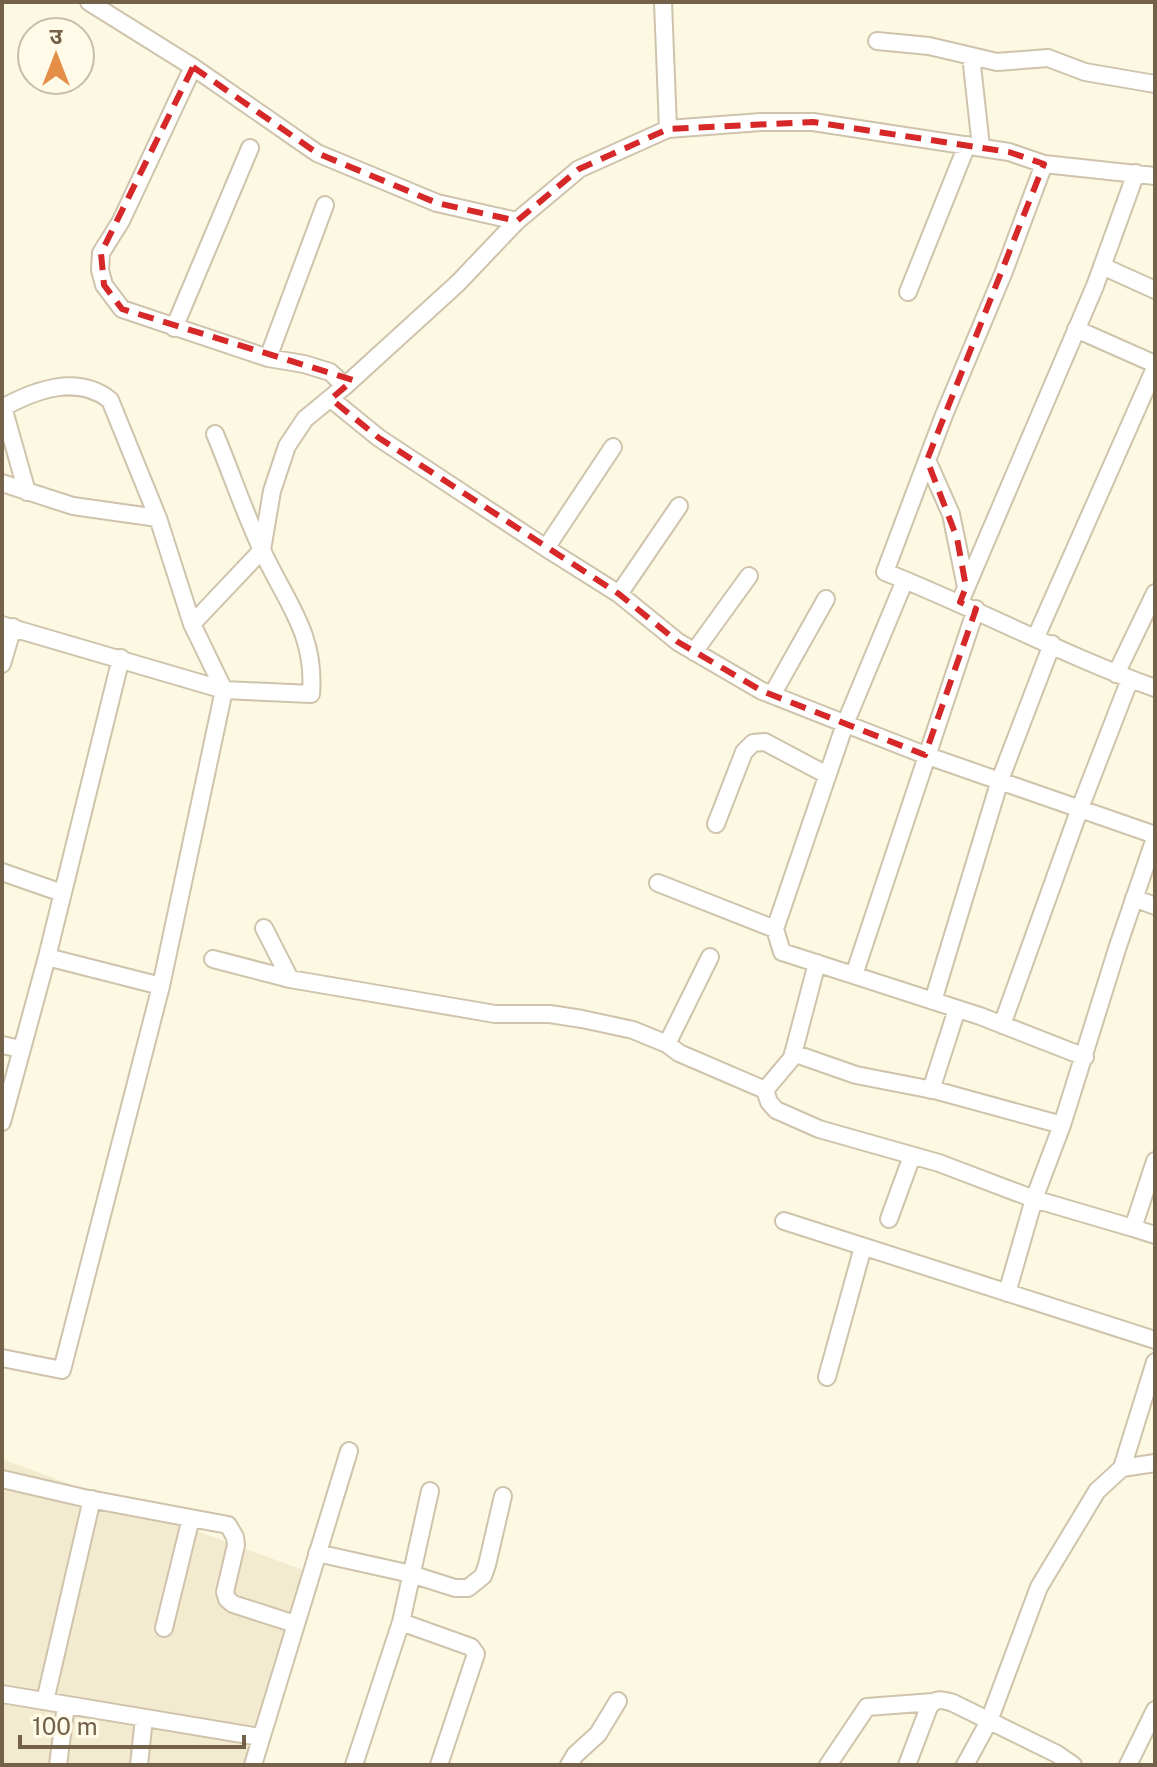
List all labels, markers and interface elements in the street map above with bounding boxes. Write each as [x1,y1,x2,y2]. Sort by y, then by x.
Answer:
north arrow [16,16,96,96]
text: उ [50,23,64,49]
scale bar [20,1699,244,1749]
text: 100 m [32,1712,98,1740]

